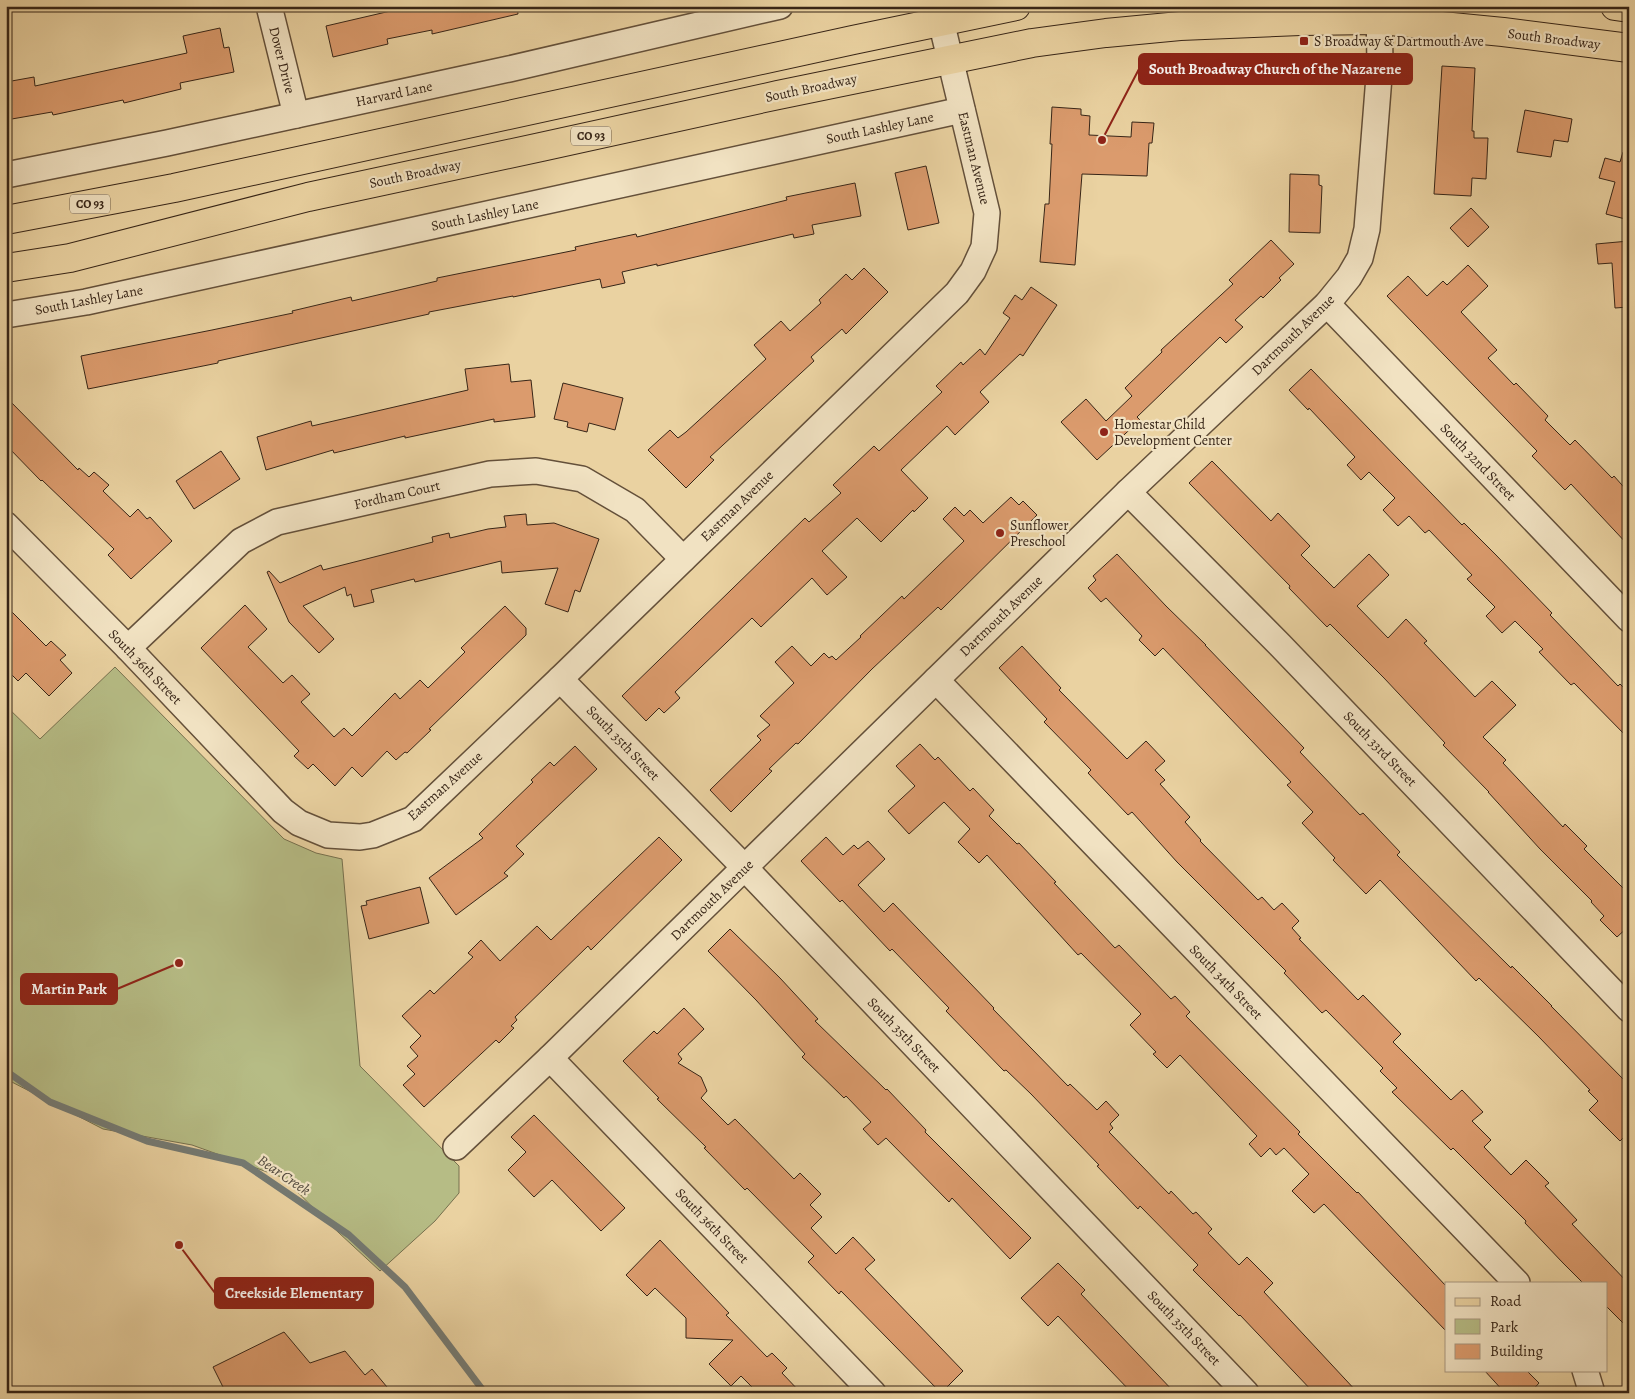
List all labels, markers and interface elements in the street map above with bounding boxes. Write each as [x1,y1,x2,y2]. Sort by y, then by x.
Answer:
street label: Dover Drive [265,24,299,96]
street label: South Broadway [1507,24,1602,54]
place label: S Broadway & Dartmouth Ave [1314,32,1484,51]
marker: S Broadway & Dartmouth Ave [1298,35,1310,47]
callout: South Broadway Church of the Nazarene [1139,54,1412,84]
text: South Broadway Church of the Nazarene [1149,59,1401,79]
street label: South Broadway [763,69,859,107]
street label: Harvard Lane [354,77,434,111]
street label: South Lashley Lane [824,107,936,149]
street label: Eastman Avenue [953,110,995,206]
road number: CO 93 [571,126,611,146]
street label: South Broadway [367,155,463,193]
road number: CO 93 [70,194,110,213]
street label: South Lashley Lane [429,194,541,236]
street label: South Lashley Lane [33,280,145,320]
street label: Dartmouth Avenue [1247,290,1339,380]
place label: Homestar Child Development Center [1114,415,1232,450]
street label: South 32nd Street [1436,419,1520,505]
marker: Homestar Child Development Center [1098,426,1110,438]
street label: Eastman Avenue [696,466,778,546]
street label: Fordham Court [352,476,442,514]
place label: Sunflower Preschool [1010,516,1069,551]
marker: Sunflower Preschool [994,527,1006,539]
street label: Dartmouth Avenue [955,571,1047,661]
street label: South 36th Street [104,625,186,709]
street label: South 35th Street [582,701,664,785]
street label: South 33rd Street [1339,707,1421,791]
street label: Eastman Avenue [403,747,487,825]
street label: Dartmouth Avenue [666,855,758,945]
street label: South 34th Street [1185,940,1267,1024]
callout: Martin Park [21,974,117,1004]
text: Martin Park [31,979,107,999]
street label: South 35th Street [863,993,945,1077]
water label: Bear Creek [254,1150,315,1200]
street label: South 36th Street [671,1184,753,1268]
callout: Creekside Elementary [215,1278,373,1308]
legend [1445,1282,1608,1372]
text: Creekside Elementary [225,1283,364,1303]
street label: South 35th Street [1143,1286,1225,1370]
text: Road [1490,1291,1522,1311]
text: Park [1490,1317,1519,1337]
text: Building [1490,1341,1543,1361]

